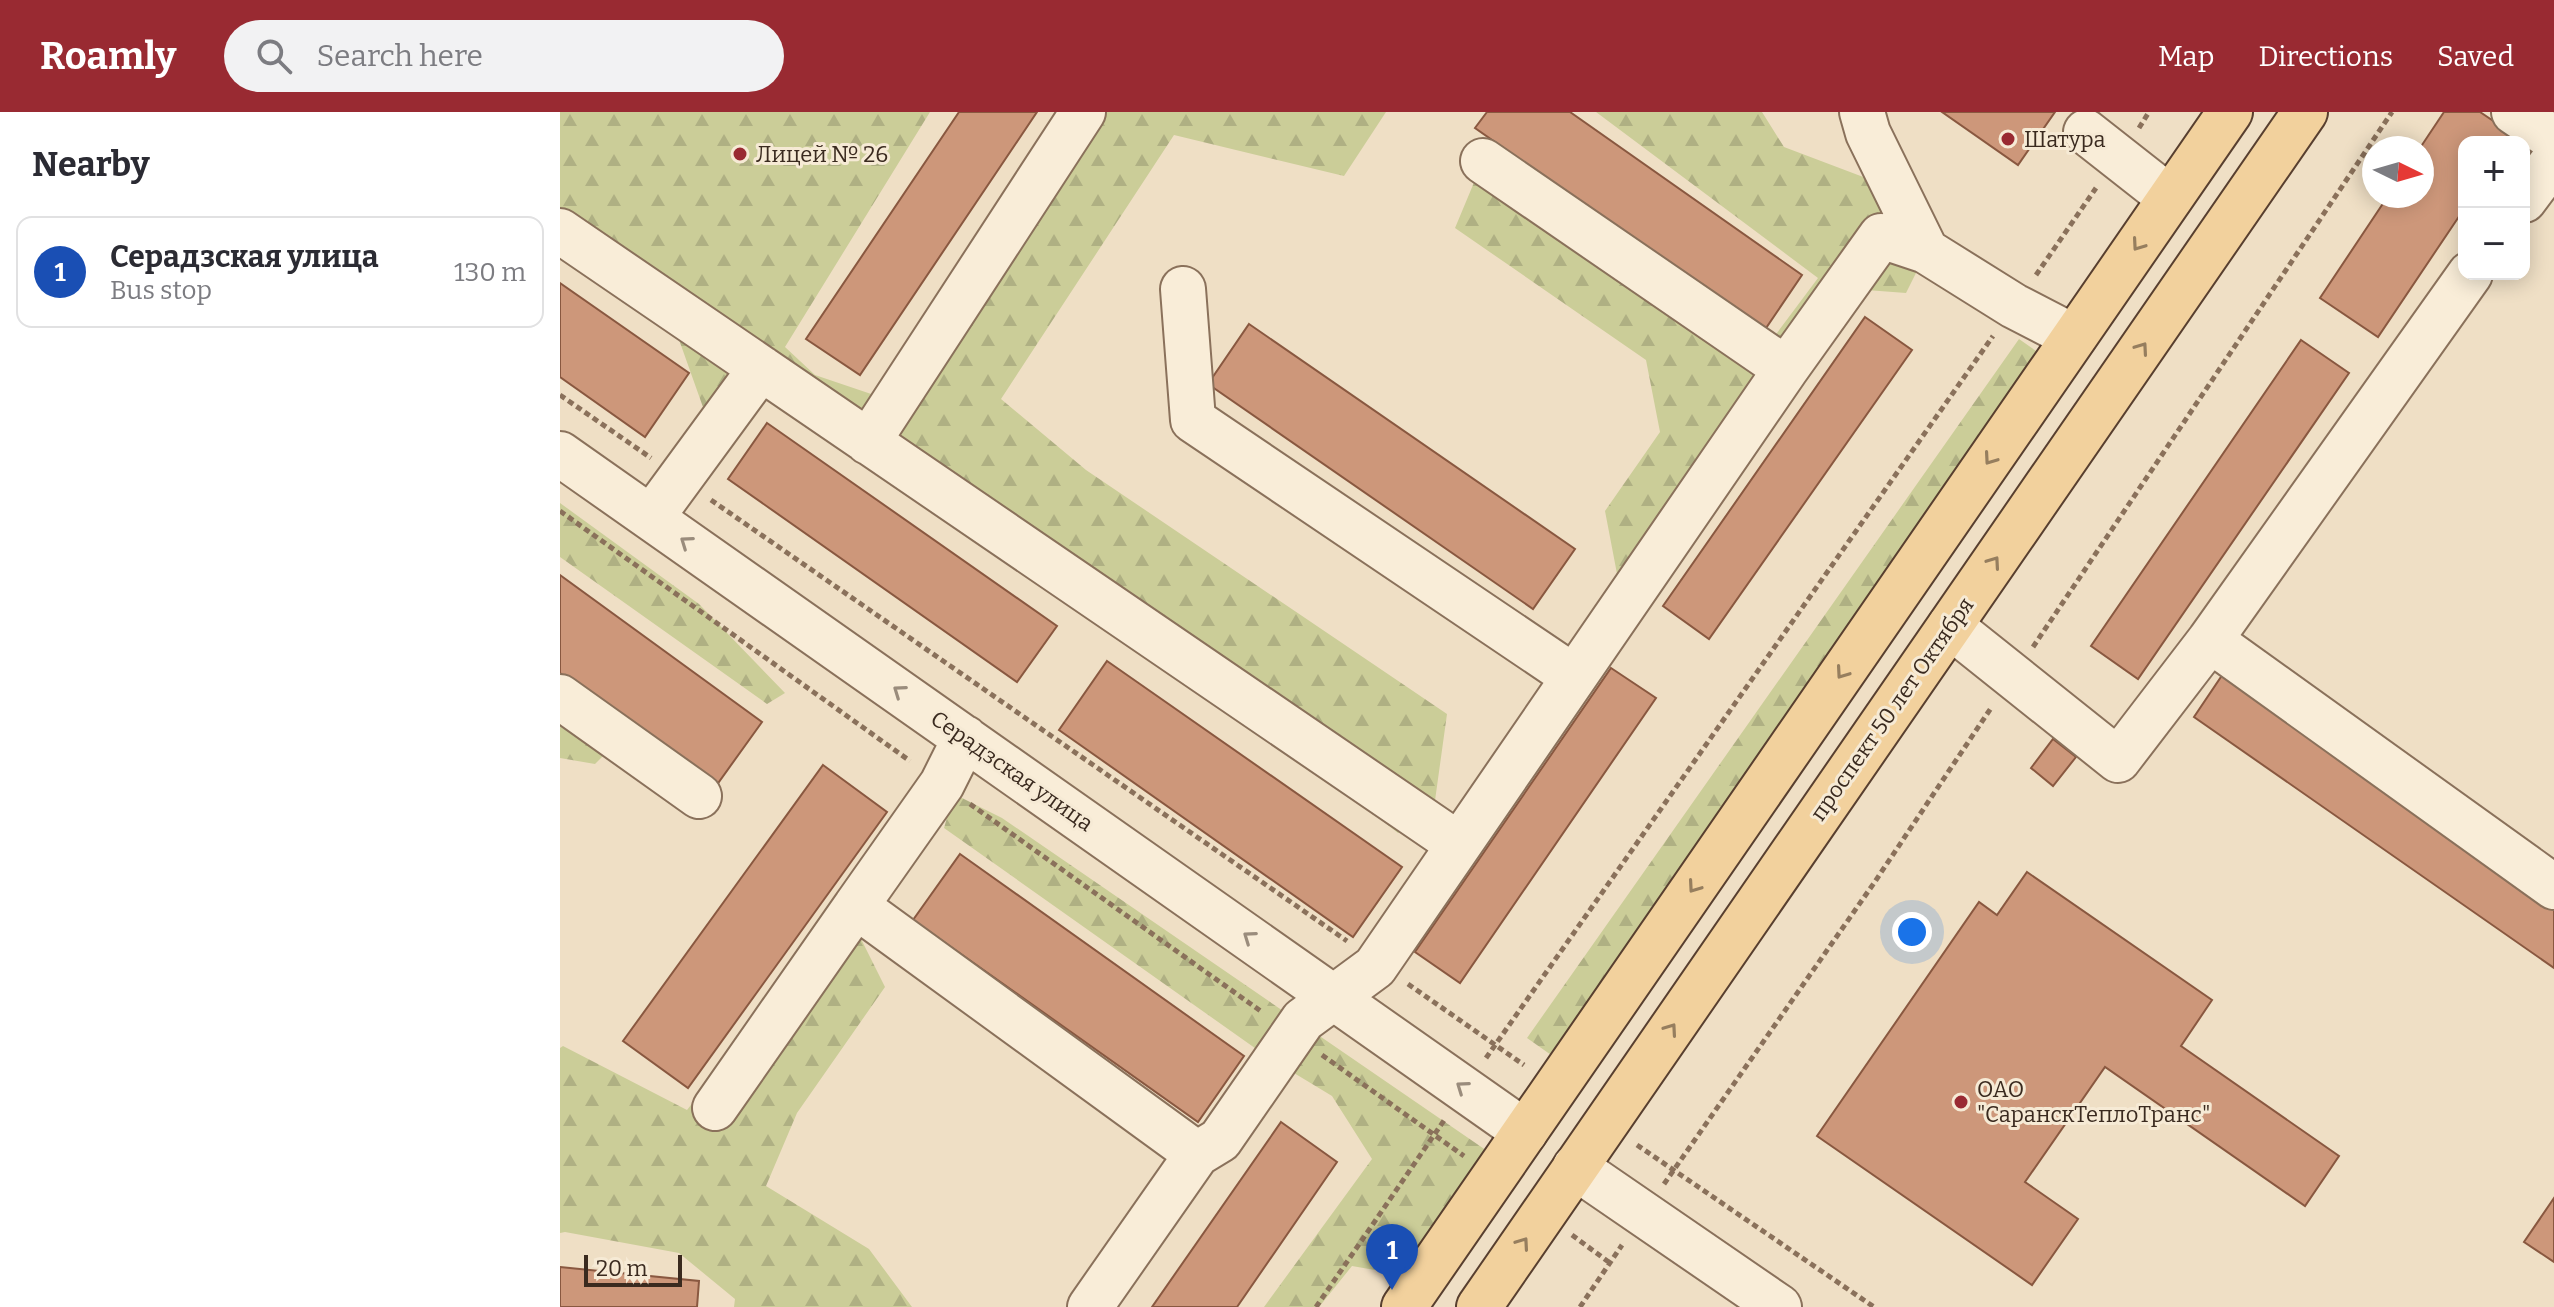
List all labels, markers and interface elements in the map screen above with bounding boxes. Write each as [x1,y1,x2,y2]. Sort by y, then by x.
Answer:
search box [224,20,784,92]
text: Roamly [40,33,176,79]
icon: search [252,34,296,78]
text: Search here [316,38,483,74]
text: Map [2158,40,2214,73]
text: Directions [2258,40,2393,73]
text: Saved [2437,40,2514,73]
place label: Шатура [2024,126,2106,153]
marker: Шатура [1999,130,2017,148]
north arrow [2362,136,2434,208]
map controls [2458,136,2530,280]
button: + [2458,136,2530,208]
place label: Лицей № 26 [756,141,888,168]
text: Nearby [32,144,150,185]
marker: Лицей № 26 [731,145,749,163]
button: − [2458,208,2530,280]
one-way arrow [2133,237,2148,251]
text: Серадзская улица [110,239,379,275]
text: 1 [54,257,66,288]
text: 130 m [454,257,526,288]
text: Bus stop [110,275,212,306]
one-way arrow [2132,343,2147,357]
one-way arrow [1985,451,2000,465]
one-way arrow [680,537,694,552]
one-way arrow [1984,556,1999,570]
street label: проспект 50 лет Октября [1805,592,1979,826]
one-way arrow [1837,665,1852,679]
one-way arrow [893,687,907,701]
street label: Серадзская улица [926,705,1098,837]
one-way arrow [1689,879,1704,893]
your location [1892,912,1932,952]
one-way arrow [1243,932,1258,947]
one-way arrow [1661,1023,1676,1037]
place label: ОАО "СаранскТеплоТранс" [1977,1076,2210,1128]
one-way arrow [1456,1082,1470,1096]
marker: ОАО "СаранскТеплоТранс" [1952,1093,1970,1111]
pin: 1 [1366,1224,1418,1290]
one-way arrow [1513,1237,1528,1251]
scale bar [584,1251,682,1287]
text: 20 m [596,1255,647,1282]

